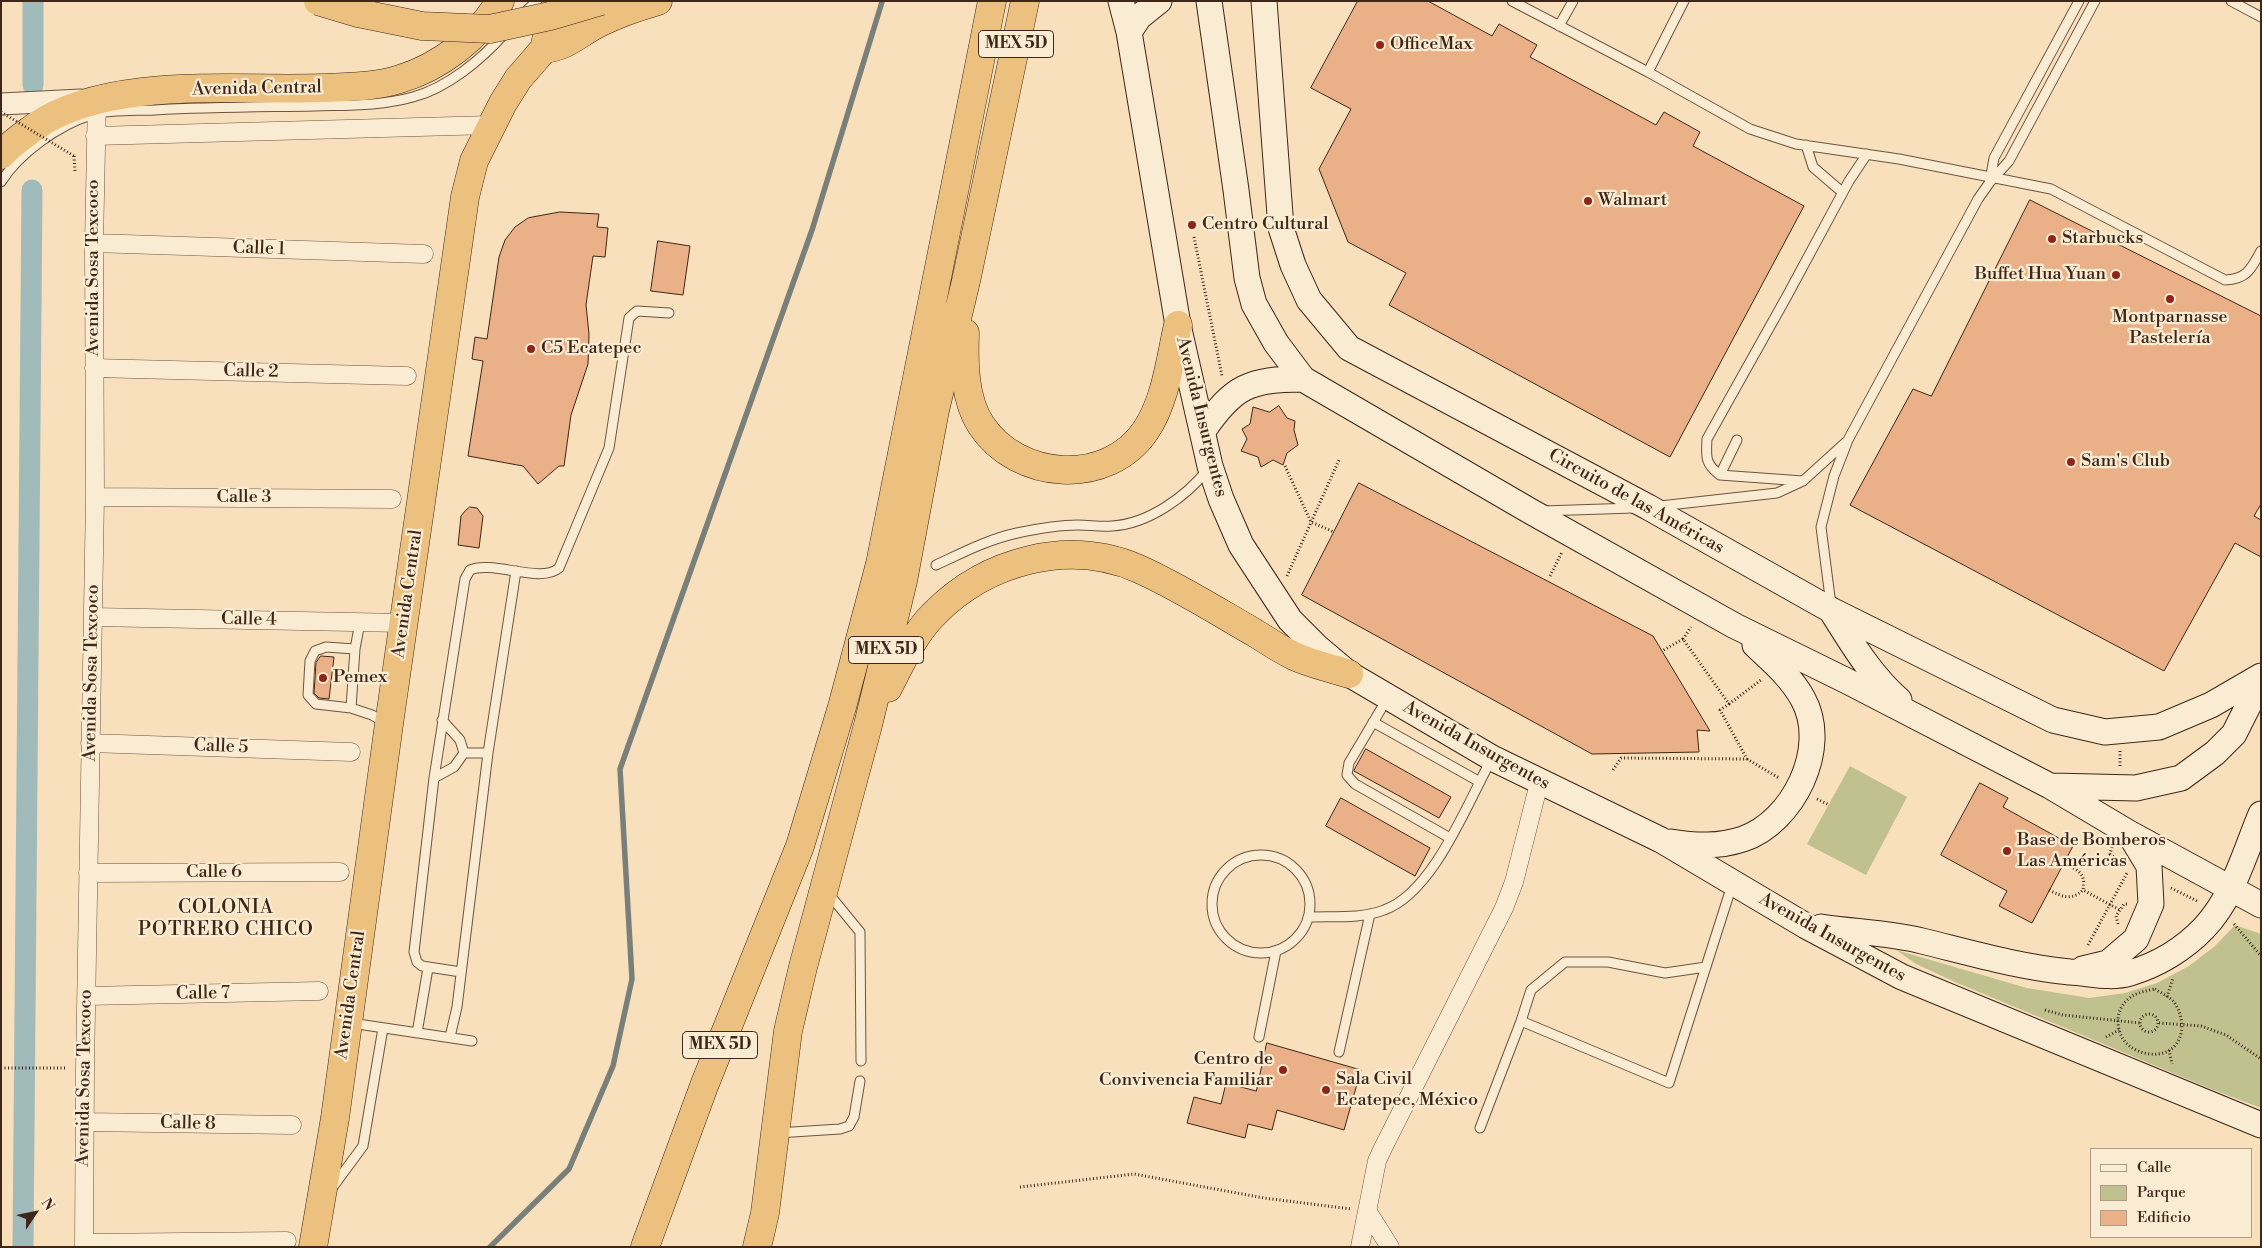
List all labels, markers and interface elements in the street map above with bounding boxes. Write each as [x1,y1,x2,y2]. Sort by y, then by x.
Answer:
road number: MEX 5D [978,31,1054,58]
place label: OfficeMax [1390,34,1473,56]
marker: OfficeMax [1374,39,1386,51]
street label: Avenida Central [192,77,322,101]
street label: Avenida Sosa Texcoco [83,179,105,357]
place label: Walmart [1598,190,1667,212]
marker: Walmart [1582,195,1594,207]
place label: Centro Cultural [1202,214,1329,236]
marker: Centro Cultural [1186,219,1198,231]
place label: Starbucks [2062,228,2143,250]
marker: Starbucks [2046,233,2058,245]
street label: Calle 1 [232,237,286,261]
place label: Buffet Hua Yuan [1974,264,2106,286]
marker: Buffet Hua Yuan [2110,269,2122,281]
marker: Montparnasse Pastelería [2164,293,2176,305]
place label: Montparnasse Pastelería [2112,307,2228,350]
street label: Avenida Insurgentes [1171,335,1231,499]
place label: C5 Ecatepec [541,338,642,360]
marker: C5 Ecatepec [525,343,537,355]
street label: Calle 2 [223,361,279,383]
street label: Circuito de las Américas [1544,445,1728,559]
place label: Sam's Club [2081,451,2170,473]
marker: Sam's Club [2065,456,2077,468]
street label: Calle 3 [217,487,271,509]
street label: Avenida Central [388,528,428,660]
street label: Avenida Sosa Texcoco [80,584,104,762]
street label: Calle 4 [221,609,277,631]
road number: MEX 5D [848,636,924,664]
place label: Pemex [333,667,387,689]
marker: Pemex [317,672,329,684]
street label: Avenida Insurgentes [1399,697,1553,795]
street label: Calle 5 [193,735,249,759]
place label: Base de Bomberos Las Américas [2017,830,2166,872]
marker: Base de Bomberos Las Américas [2001,845,2013,857]
street label: Calle 6 [186,862,242,884]
street label: Avenida Insurgentes [1755,889,1909,987]
district label: COLONIA POTRERO CHICO [136,897,316,941]
street label: Avenida Central [331,929,371,1061]
street label: Calle 7 [176,983,230,1005]
street label: Avenida Sosa Texcoco [73,989,97,1167]
road number: MEX 5D [682,1032,758,1058]
place label: Centro de Convivencia Familiar [1099,1049,1273,1092]
marker: Centro de Convivencia Familiar [1277,1064,1289,1076]
place label: Sala Civil Ecatepec, México [1336,1069,1478,1112]
marker: Sala Civil Ecatepec, México [1320,1084,1332,1096]
street label: Calle 8 [160,1113,216,1135]
legend [2090,1148,2252,1238]
text: Calle [2137,1158,2171,1177]
text: Parque [2137,1183,2186,1202]
north arrow [10,1188,60,1238]
text: N [37,1195,58,1214]
text: Edificio [2137,1208,2191,1227]

